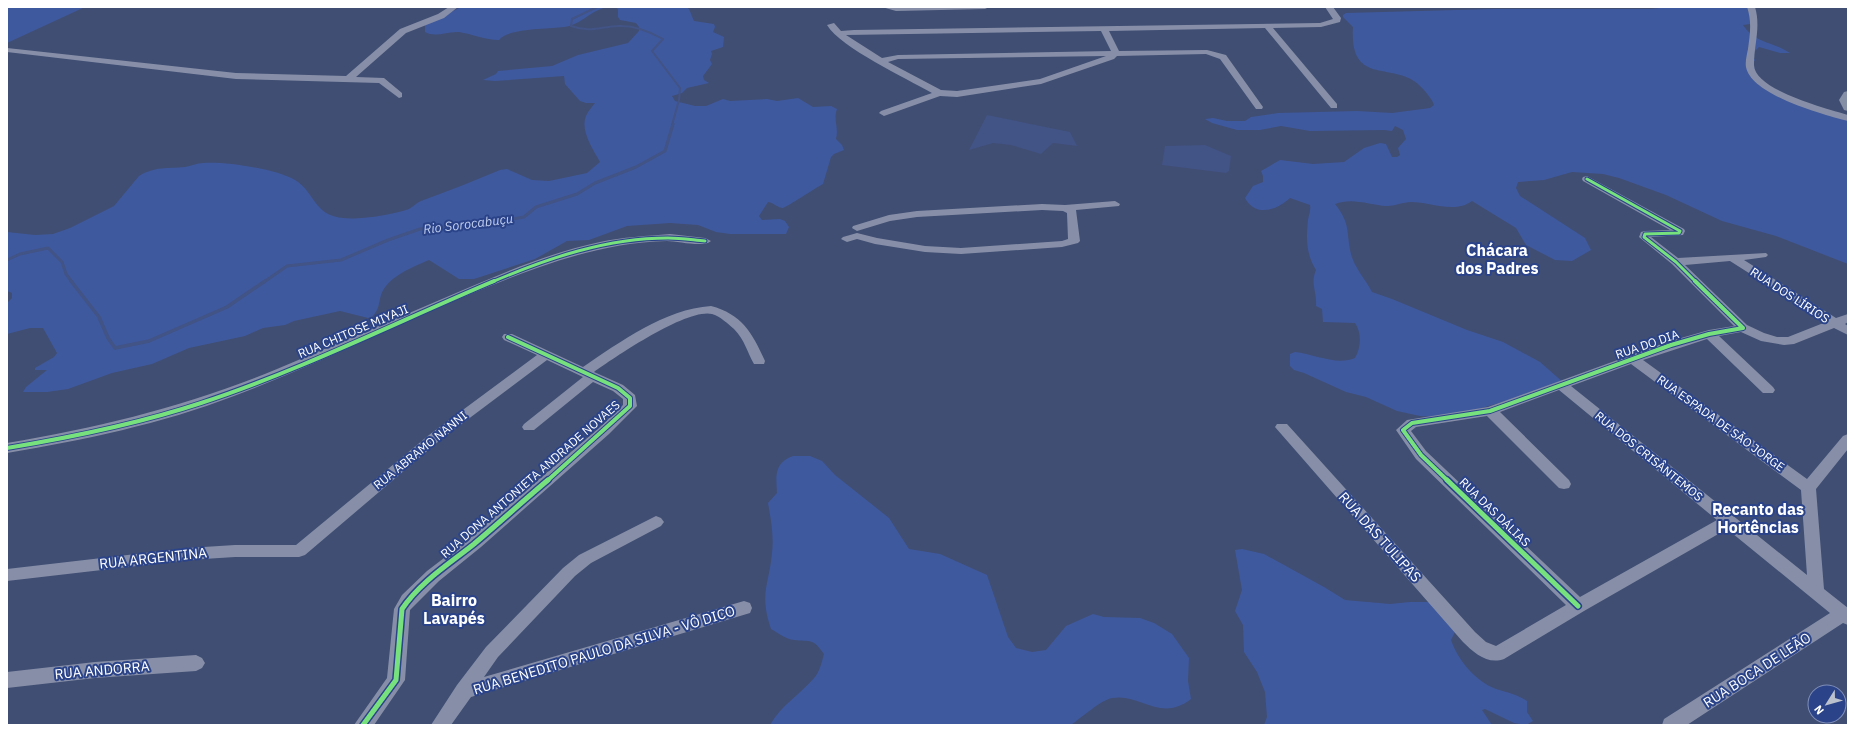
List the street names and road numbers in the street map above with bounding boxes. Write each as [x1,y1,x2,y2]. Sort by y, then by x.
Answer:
street label: RUA DOS LÍRIOS [1748,264,1832,326]
street label: RUA CHITOSE MIYAJI [296,301,411,361]
street label: RUA DO DIA [1613,326,1681,362]
street label: RUA ESPADA DE SÃO JORGE [1654,372,1788,474]
street label: RUA DONA ANTONIETA ANDRADE NOVAES [437,397,623,561]
street label: RUA ABRAMO NANNI [370,408,470,492]
street label: RUA DOS CRISÂNTEMOS [1592,408,1706,504]
street label: RUA DAS DÁLIAS [1457,474,1534,550]
street label: RUA DAS TULIPAS [1335,488,1425,586]
street label: RUA ARGENTINA [98,543,208,573]
street label: RUA BENEDITO PAULO DA SILVA - VÔ DICO [471,600,737,699]
street label: RUA BOCA DE LEÃO [1700,628,1814,712]
street label: RUA ANDORRA [54,657,150,683]

